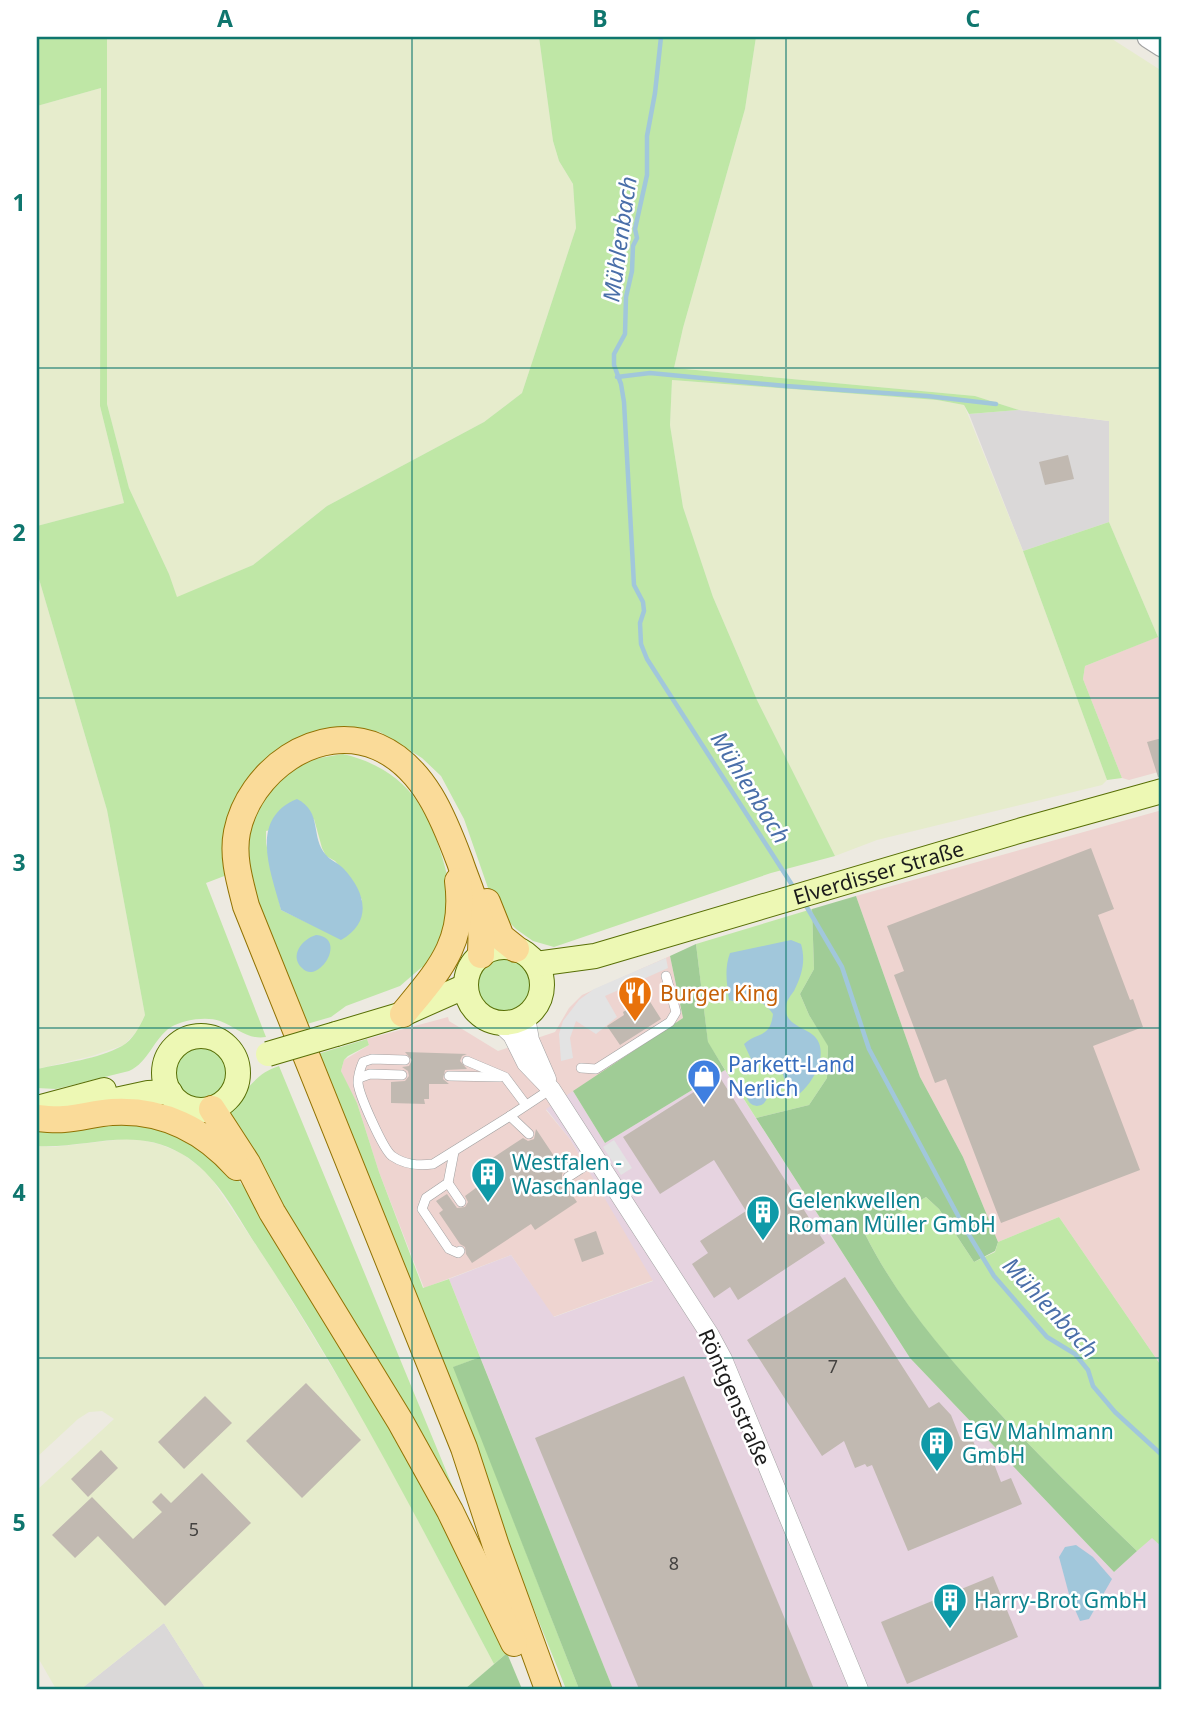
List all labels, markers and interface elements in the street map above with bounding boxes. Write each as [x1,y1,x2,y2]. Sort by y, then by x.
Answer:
text: A [217,2,233,34]
text: B [592,2,608,34]
text: C [966,2,981,34]
water label: Mühlenbach [594,174,644,304]
text: 1 [12,186,26,218]
text: 2 [12,516,26,548]
water label: Mühlenbach [704,725,798,849]
street label: Elverdisser Straße [790,834,967,911]
text: 3 [12,846,26,878]
restaurant icon: Burger King [616,974,654,1023]
place label: Burger King [660,979,778,1007]
place label: Parkett-Land Nerlich [728,1050,855,1102]
shop icon: Parkett-Land Nerlich [685,1057,723,1106]
place label: Westfalen - Waschanlage [512,1148,643,1200]
building icon: Westfalen - Waschanlage [469,1155,507,1204]
text: 4 [12,1176,26,1208]
place label: Gelenkwellen Roman Müller GmbH [788,1186,996,1238]
building icon: Gelenkwellen Roman Müller GmbH [744,1193,782,1242]
water label: Mühlenbach [996,1250,1106,1364]
street label: Röntgenstraße [692,1324,778,1470]
house number: 7 [828,1354,838,1378]
place label: EGV Mahlmann GmbH [962,1417,1114,1469]
building icon: EGV Mahlmann GmbH [918,1424,956,1473]
text: 5 [12,1506,26,1538]
house number: 5 [189,1517,199,1541]
house number: 8 [669,1551,679,1575]
building icon: Harry-Brot GmbH [931,1581,969,1630]
place label: Harry-Brot GmbH [974,1586,1147,1614]

